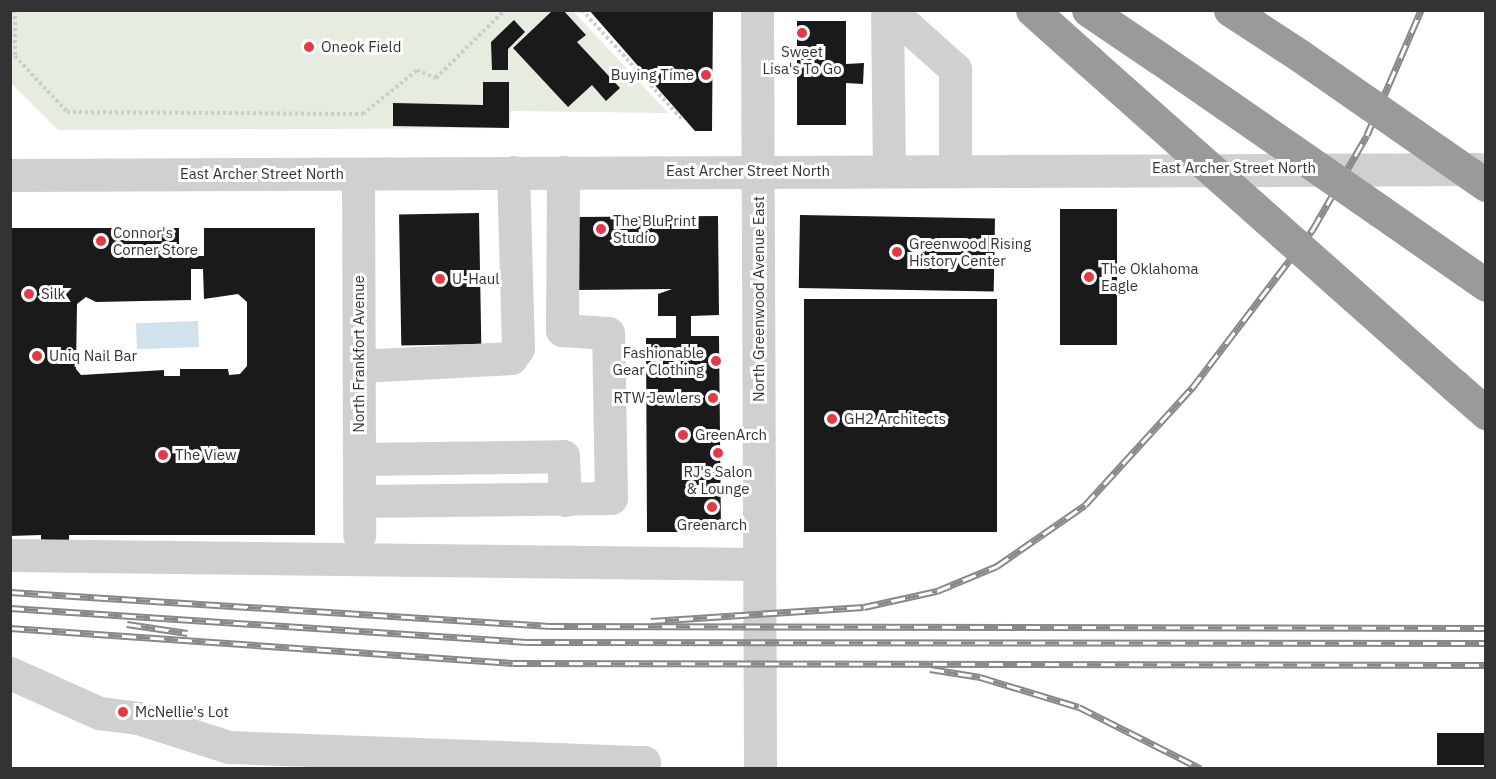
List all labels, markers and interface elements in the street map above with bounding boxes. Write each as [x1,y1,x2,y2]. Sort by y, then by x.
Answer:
marker: Sweet Lisa's To Go [795,26,809,40]
place label: Oneok Field [321,38,401,56]
marker: Oneok Field [302,40,316,54]
place label: Sweet Lisa's To Go [762,42,842,77]
place label: Buying Time [611,66,694,84]
marker: Buying Time [699,68,713,82]
street label: East Archer Street North [1152,159,1316,177]
street label: East Archer Street North [666,162,830,180]
street label: East Archer Street North [180,165,344,183]
street label: North Greenwood Avenue East [750,196,768,402]
place label: The BluPrint Studio [613,211,696,246]
marker: The BluPrint Studio [594,222,608,236]
place label: Connor's Corner Store [113,223,198,258]
marker: Connor's Corner Store [94,234,108,248]
place label: Greenwood Rising History Center [909,234,1031,269]
marker: Greenwood Rising History Center [890,245,904,259]
place label: The Oklahoma Eagle [1101,259,1199,294]
place label: U-Haul [452,270,499,288]
marker: The Oklahoma Eagle [1082,270,1096,284]
marker: U-Haul [433,272,447,286]
street label: North Frankfort Avenue [350,275,368,433]
place label: Silk [41,285,65,303]
marker: Silk [22,287,36,301]
place label: Fashionable Gear Clothing [613,343,704,378]
place label: Uniq Nail Bar [49,347,137,365]
marker: Uniq Nail Bar [30,349,44,363]
marker: Fashionable Gear Clothing [709,354,723,368]
place label: RTW Jewlers [614,389,701,407]
marker: RTW Jewlers [706,391,720,405]
place label: GH2 Architects [844,410,946,428]
marker: GH2 Architects [825,412,839,426]
place label: GreenArch [695,426,767,444]
marker: GreenArch [676,428,690,442]
place label: The View [175,446,236,464]
marker: RJ's Salon & Lounge [711,446,725,460]
marker: The View [156,448,170,462]
place label: RJ's Salon & Lounge [683,462,753,497]
marker: Greenarch [705,500,719,514]
place label: Greenarch [677,516,747,534]
place label: McNellie's Lot [135,703,229,721]
marker: McNellie's Lot [116,705,130,719]

